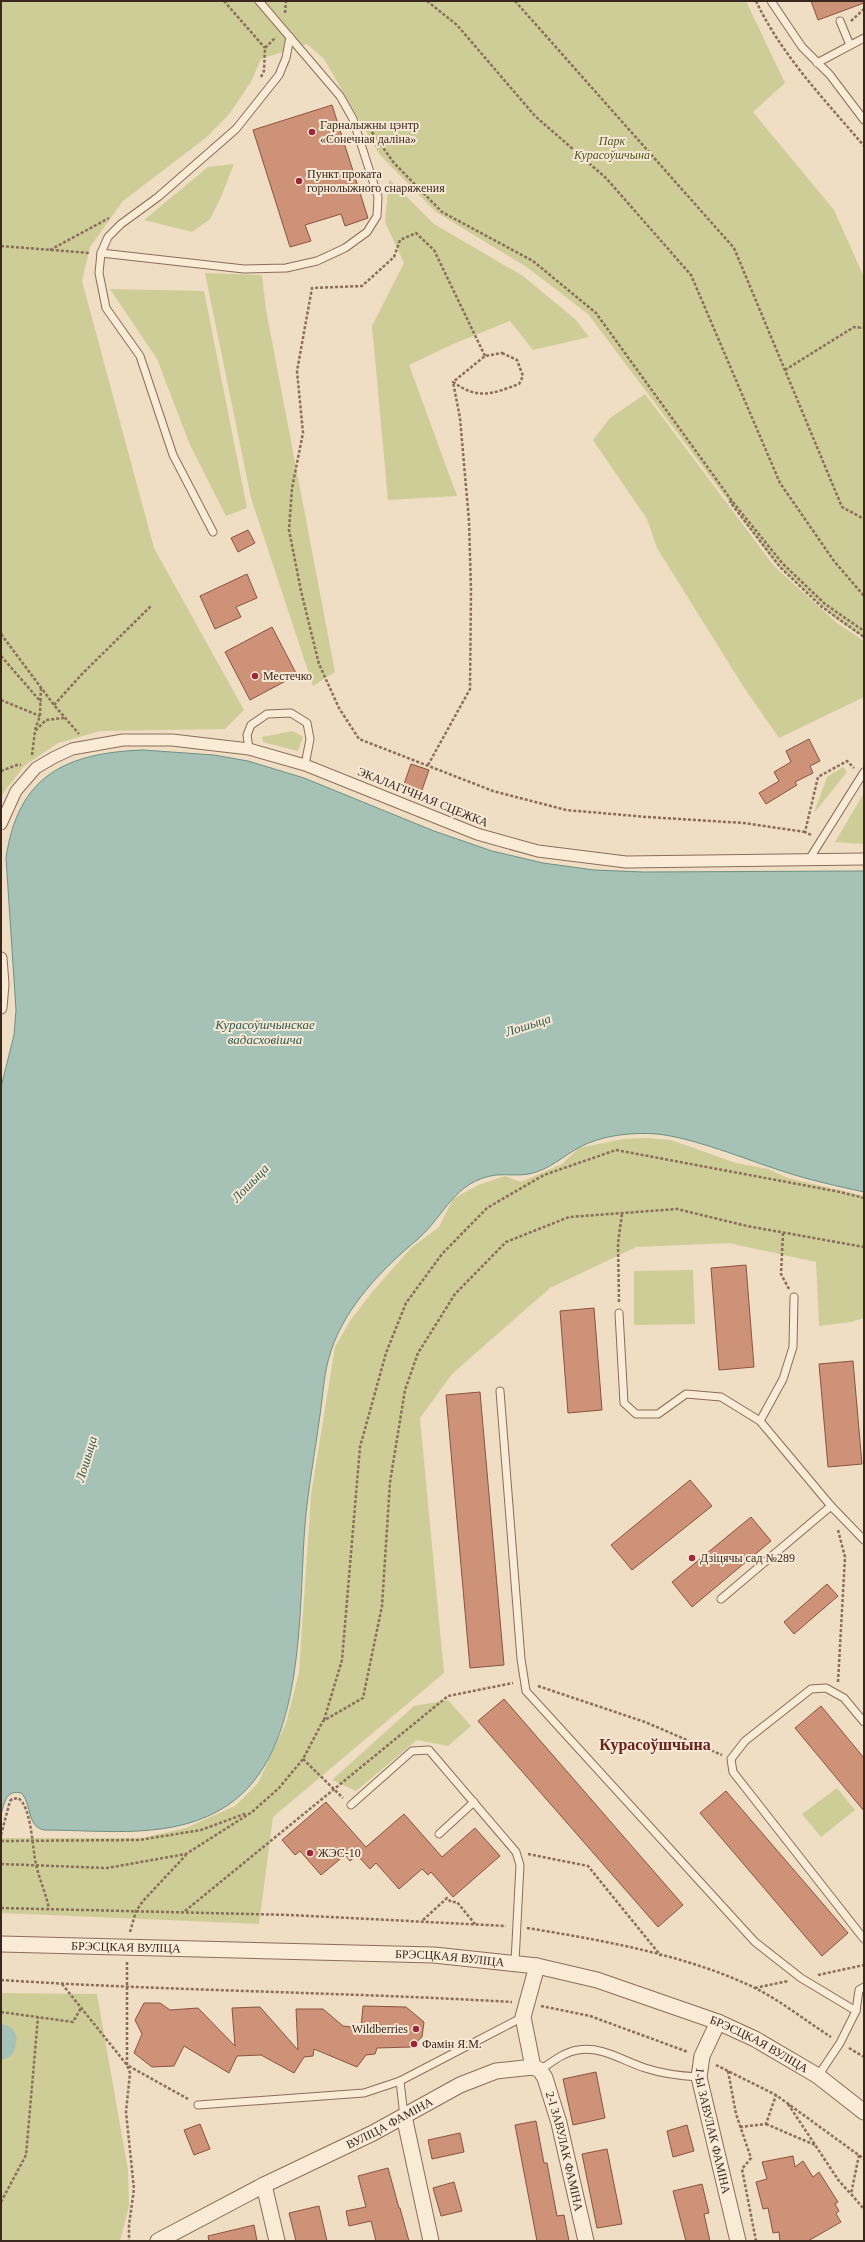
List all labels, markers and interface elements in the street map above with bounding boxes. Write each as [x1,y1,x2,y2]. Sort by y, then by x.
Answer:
place label: Гарналыжны цэнтр «Сонечная даліна» [320,118,419,146]
marker: Гарналыжны цэнтр «Сонечная даліна» [307,127,317,137]
park label: Парк Курасоўшчына [573,134,650,162]
place label: Пункт проката горнолыжного снаряжения [307,167,445,195]
marker: Пункт проката горнолыжного снаряжения [294,176,304,186]
place label: Местечко [263,669,312,683]
marker: Местечко [250,671,260,681]
street label: ЭКАЛАГІЧНАЯ СЦЕЖКА [356,764,491,830]
water label: Лошыца [502,1010,553,1040]
water label: Курасоўшчынскае вадасховішча [214,1017,315,1047]
water label: Лошыца [228,1161,272,1206]
water label: Лошыца [72,1434,100,1485]
place label: Дзіцячы сад №289 [700,1551,795,1565]
marker: Дзіцячы сад №289 [687,1553,697,1563]
district label: Курасоўшчына [599,1736,711,1754]
place label: ЖЭС-10 [318,1846,361,1860]
marker: ЖЭС-10 [305,1848,315,1858]
street label: БРЭСЦКАЯ ВУЛІЦА [71,1939,181,1956]
street label: БРЭСЦКАЯ ВУЛІЦА [395,1947,505,1969]
street label: БРЭСЦКАЯ ВУЛІЦА [708,2013,811,2076]
place label: Wildberries [352,2022,408,2036]
marker: Wildberries [411,2024,421,2034]
place label: Фамін Я.М. [422,2037,482,2051]
marker: Фамін Я.М. [409,2039,419,2049]
street label: 1-Ы ЗАВУЛАК ФАМІНА [692,2067,734,2196]
street label: 2-І ЗАВУЛАК ФАМІНА [543,2090,586,2213]
street label: ВУЛІЦА ФАМІНА [344,2094,436,2152]

